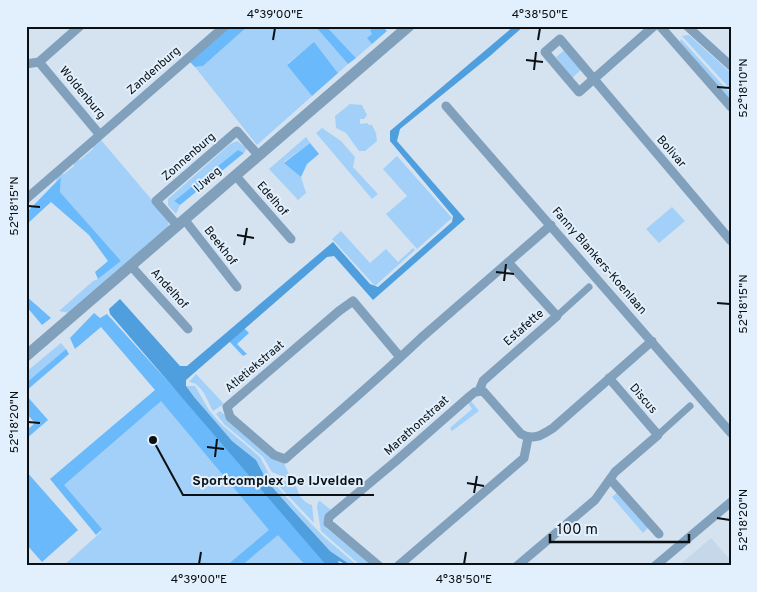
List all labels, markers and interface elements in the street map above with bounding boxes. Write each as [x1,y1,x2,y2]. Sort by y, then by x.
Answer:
text: 4°39'00"E [247,7,303,23]
text: 4°38'50"E [512,7,568,23]
street label: Zandenburg [124,43,184,99]
text: 52°18'10"N [736,58,752,118]
street label: Woldenburg [55,63,109,123]
street label: Zonnenburg [159,129,219,185]
street label: Bolivar [653,132,690,172]
street label: IJweg [191,164,225,196]
text: 52°18'15"N [7,176,23,236]
street label: Edelhof [253,178,291,220]
street label: Fanny Blankers-Koenlaan [548,204,650,318]
street label: Beekhof [200,223,240,269]
street label: Andelhof [147,265,191,313]
text: 52°18'15"N [736,274,752,334]
street label: Estafette [500,306,548,350]
street label: Atletiekstraat [222,337,288,397]
street label: Discus [625,381,661,417]
text: 52°18'20"N [7,391,23,453]
street label: Marathonstraat [381,393,453,459]
callout: Sportcomplex De IJvelden [183,466,374,495]
text: Sportcomplex De IJvelden [192,473,364,490]
text: 52°18'20"N [736,489,752,551]
scale bar [550,512,688,544]
text: 100 m [557,521,598,540]
text: 4°39'00"E [171,572,227,588]
text: 4°38'50"E [436,572,492,588]

